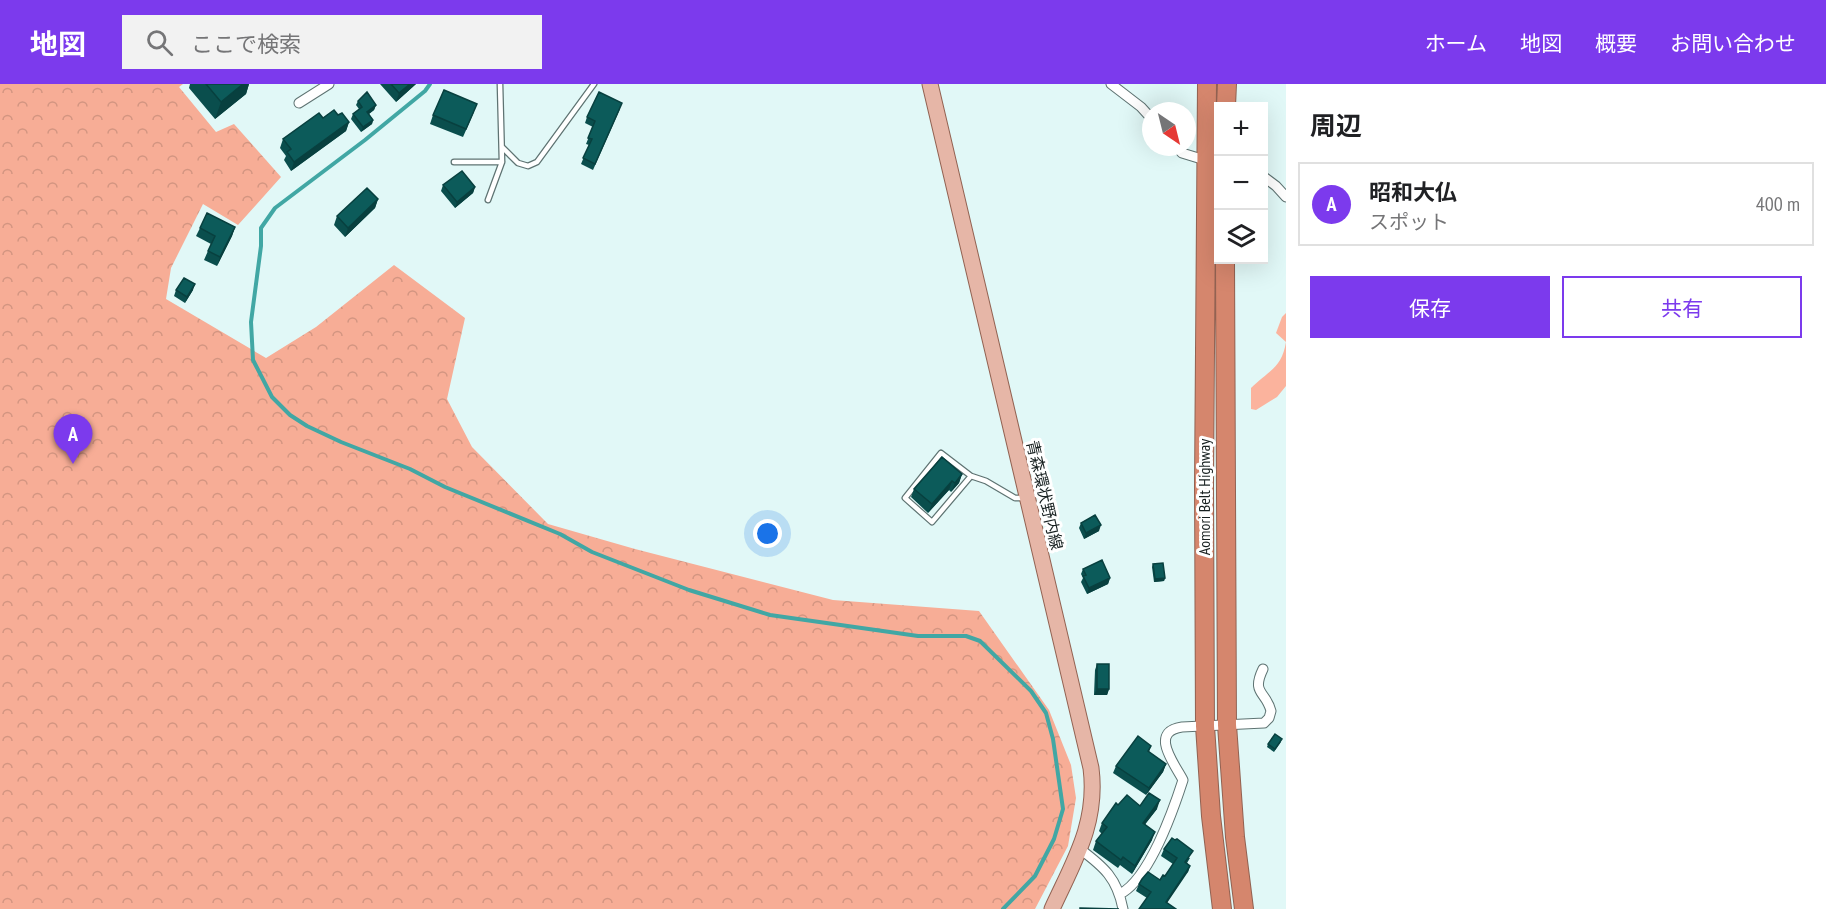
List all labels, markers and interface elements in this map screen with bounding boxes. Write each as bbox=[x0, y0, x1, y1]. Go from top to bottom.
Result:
search box bbox=[122, 15, 542, 69]
text: 地図 bbox=[30, 25, 86, 62]
icon: search bbox=[143, 26, 176, 59]
text: ここで検索 bbox=[191, 30, 301, 58]
text: ホーム bbox=[1425, 30, 1487, 57]
text: 地図 bbox=[1520, 30, 1562, 57]
text: 概要 bbox=[1595, 30, 1637, 57]
text: お問い合わせ bbox=[1670, 30, 1796, 57]
north arrow bbox=[1142, 102, 1196, 156]
map controls bbox=[1214, 102, 1268, 264]
button: + bbox=[1214, 102, 1268, 156]
text: 周辺 bbox=[1310, 109, 1362, 142]
button: − bbox=[1214, 156, 1268, 210]
text: 昭和大仏 bbox=[1369, 178, 1457, 206]
text: A bbox=[1326, 191, 1337, 217]
text: 400 m bbox=[1756, 191, 1800, 217]
text: スポット bbox=[1369, 209, 1449, 235]
button: layers bbox=[1214, 210, 1268, 264]
button: 保存 bbox=[1310, 276, 1550, 338]
button: 共有 bbox=[1562, 276, 1802, 338]
pin: A bbox=[54, 414, 92, 464]
street label: 青森環状野内線 bbox=[1023, 438, 1067, 552]
street label: Aomori Belt Highway bbox=[1194, 439, 1214, 555]
your location bbox=[753, 519, 782, 548]

